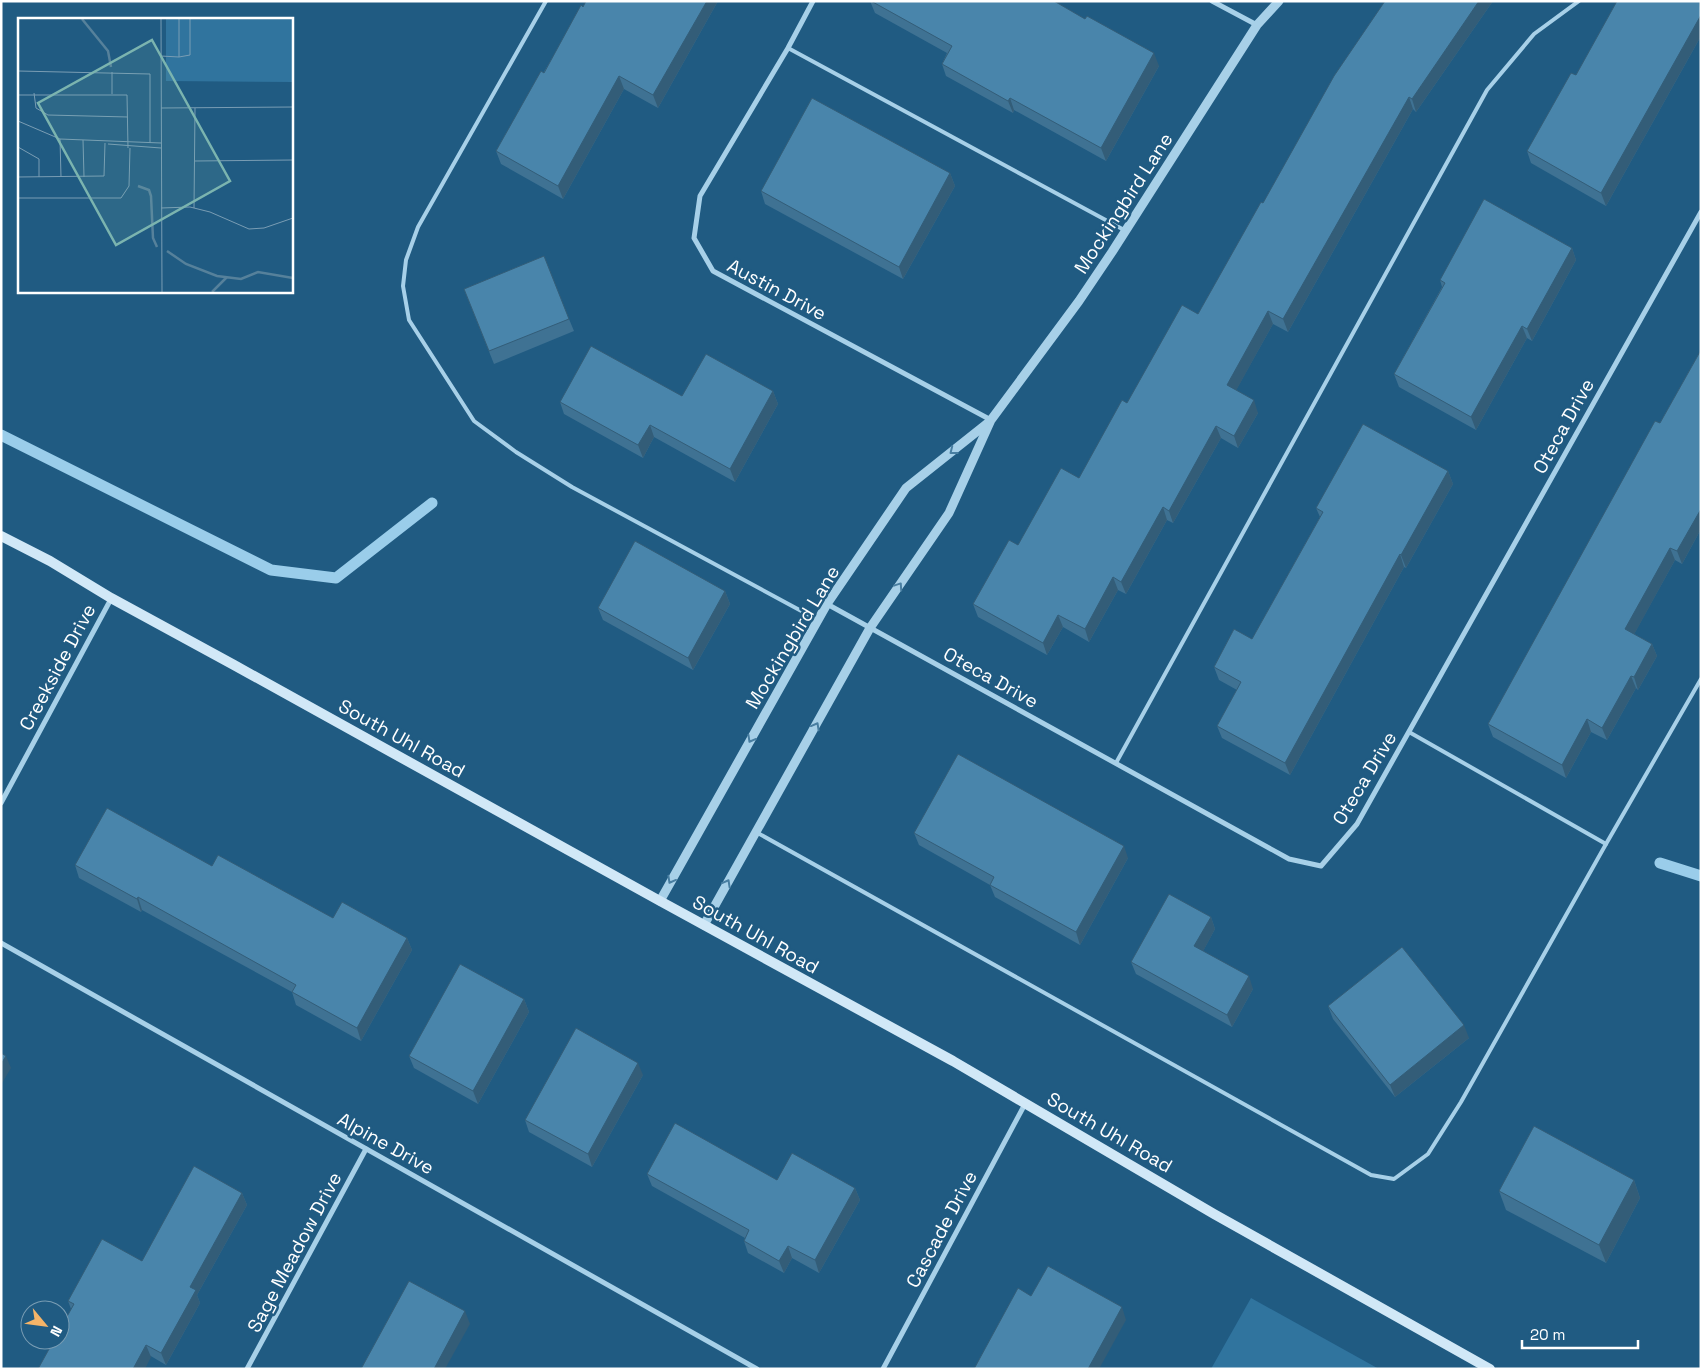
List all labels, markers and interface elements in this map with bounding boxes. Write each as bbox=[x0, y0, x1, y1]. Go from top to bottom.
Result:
inset map bbox=[18, 18, 292, 292]
street label: Mockingbird Lane bbox=[1068, 128, 1178, 279]
street label: Austin Drive bbox=[723, 253, 831, 326]
street label: Oteca Drive bbox=[1527, 374, 1600, 478]
one-way arrow bbox=[950, 445, 959, 453]
street label: Mockingbird Lane bbox=[740, 561, 845, 714]
one-way arrow bbox=[893, 583, 902, 592]
street label: Creekside Drive bbox=[14, 600, 101, 735]
street label: Oteca Drive bbox=[939, 641, 1043, 714]
street label: South Uhl Road bbox=[334, 693, 469, 783]
one-way arrow bbox=[809, 722, 819, 731]
street label: Oteca Drive bbox=[1327, 727, 1402, 830]
one-way arrow bbox=[747, 733, 757, 742]
one-way arrow bbox=[668, 875, 678, 884]
one-way arrow bbox=[721, 879, 731, 888]
street label: South Uhl Road bbox=[688, 889, 823, 979]
street label: South Uhl Road bbox=[1043, 1086, 1177, 1178]
street label: Alpine Drive bbox=[333, 1107, 439, 1180]
street label: Cascade Drive bbox=[900, 1166, 983, 1292]
street label: Sage Meadow Drive bbox=[242, 1168, 347, 1337]
north arrow bbox=[20, 1300, 70, 1350]
scale bar bbox=[1522, 1318, 1638, 1350]
text: N bbox=[46, 1323, 67, 1340]
text: 20 m bbox=[1530, 1325, 1565, 1344]

